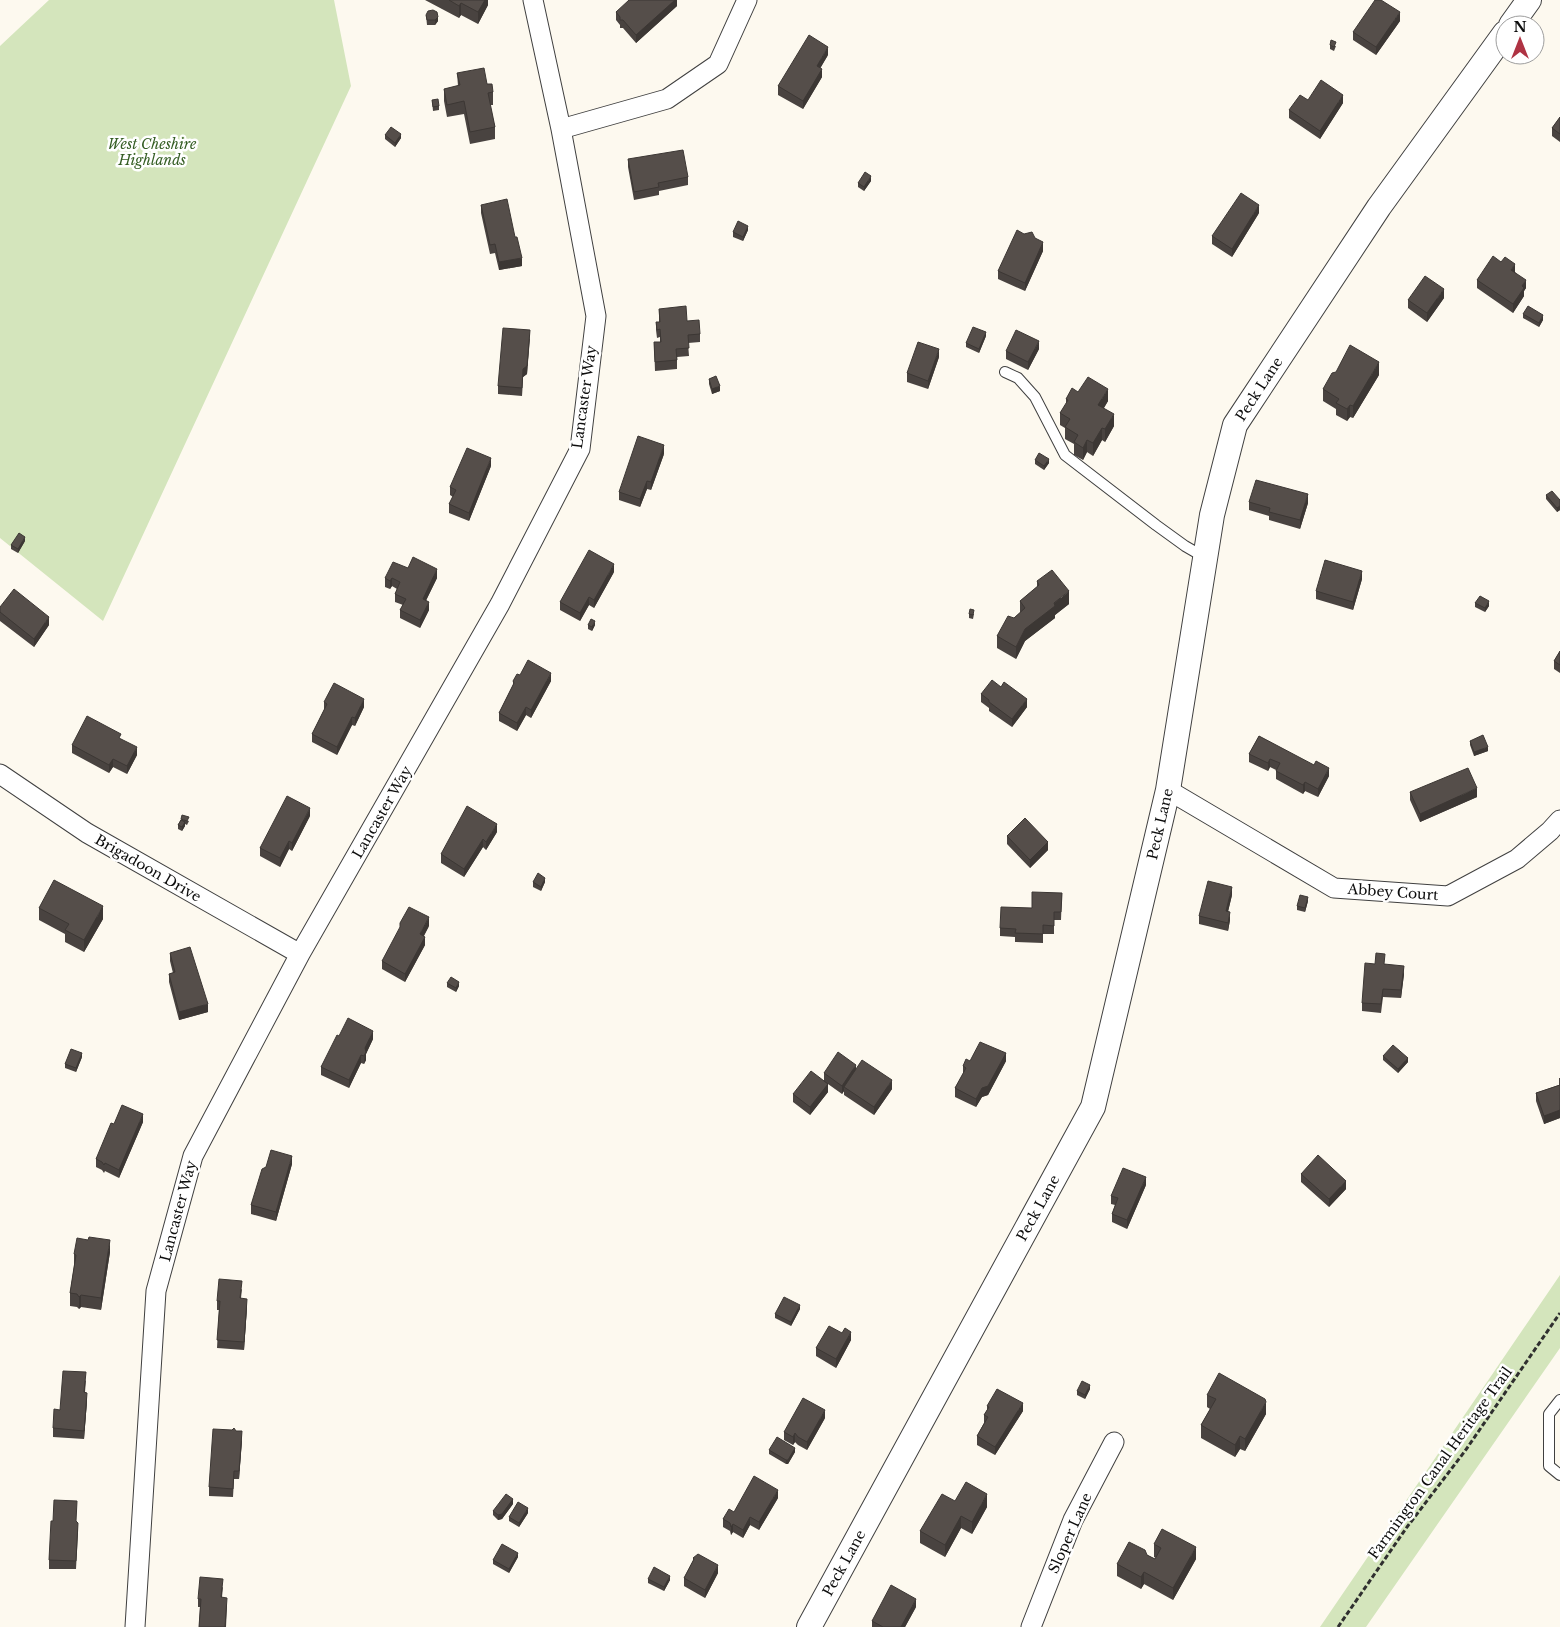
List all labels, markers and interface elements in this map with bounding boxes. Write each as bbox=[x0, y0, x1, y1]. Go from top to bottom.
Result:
north arrow bbox=[1495, 15, 1545, 65]
text: N bbox=[1513, 18, 1527, 36]
park label: West Cheshire Highlands bbox=[108, 135, 197, 169]
street label: Lancaster Way bbox=[568, 344, 600, 450]
street label: Peck Lane bbox=[1232, 354, 1286, 424]
street label: Lancaster Way bbox=[348, 762, 416, 861]
street label: Peck Lane bbox=[1143, 787, 1177, 861]
street label: Brigadoon Drive bbox=[92, 830, 204, 906]
street label: Abbey Court bbox=[1346, 880, 1440, 904]
street label: Lancaster Way bbox=[156, 1158, 200, 1264]
street label: Peck Lane bbox=[1012, 1172, 1064, 1244]
street label: Farmington Canal Heritage Trail bbox=[1364, 1363, 1516, 1563]
street label: Sloper Lane bbox=[1044, 1490, 1096, 1576]
street label: Peck Lane bbox=[818, 1527, 870, 1599]

